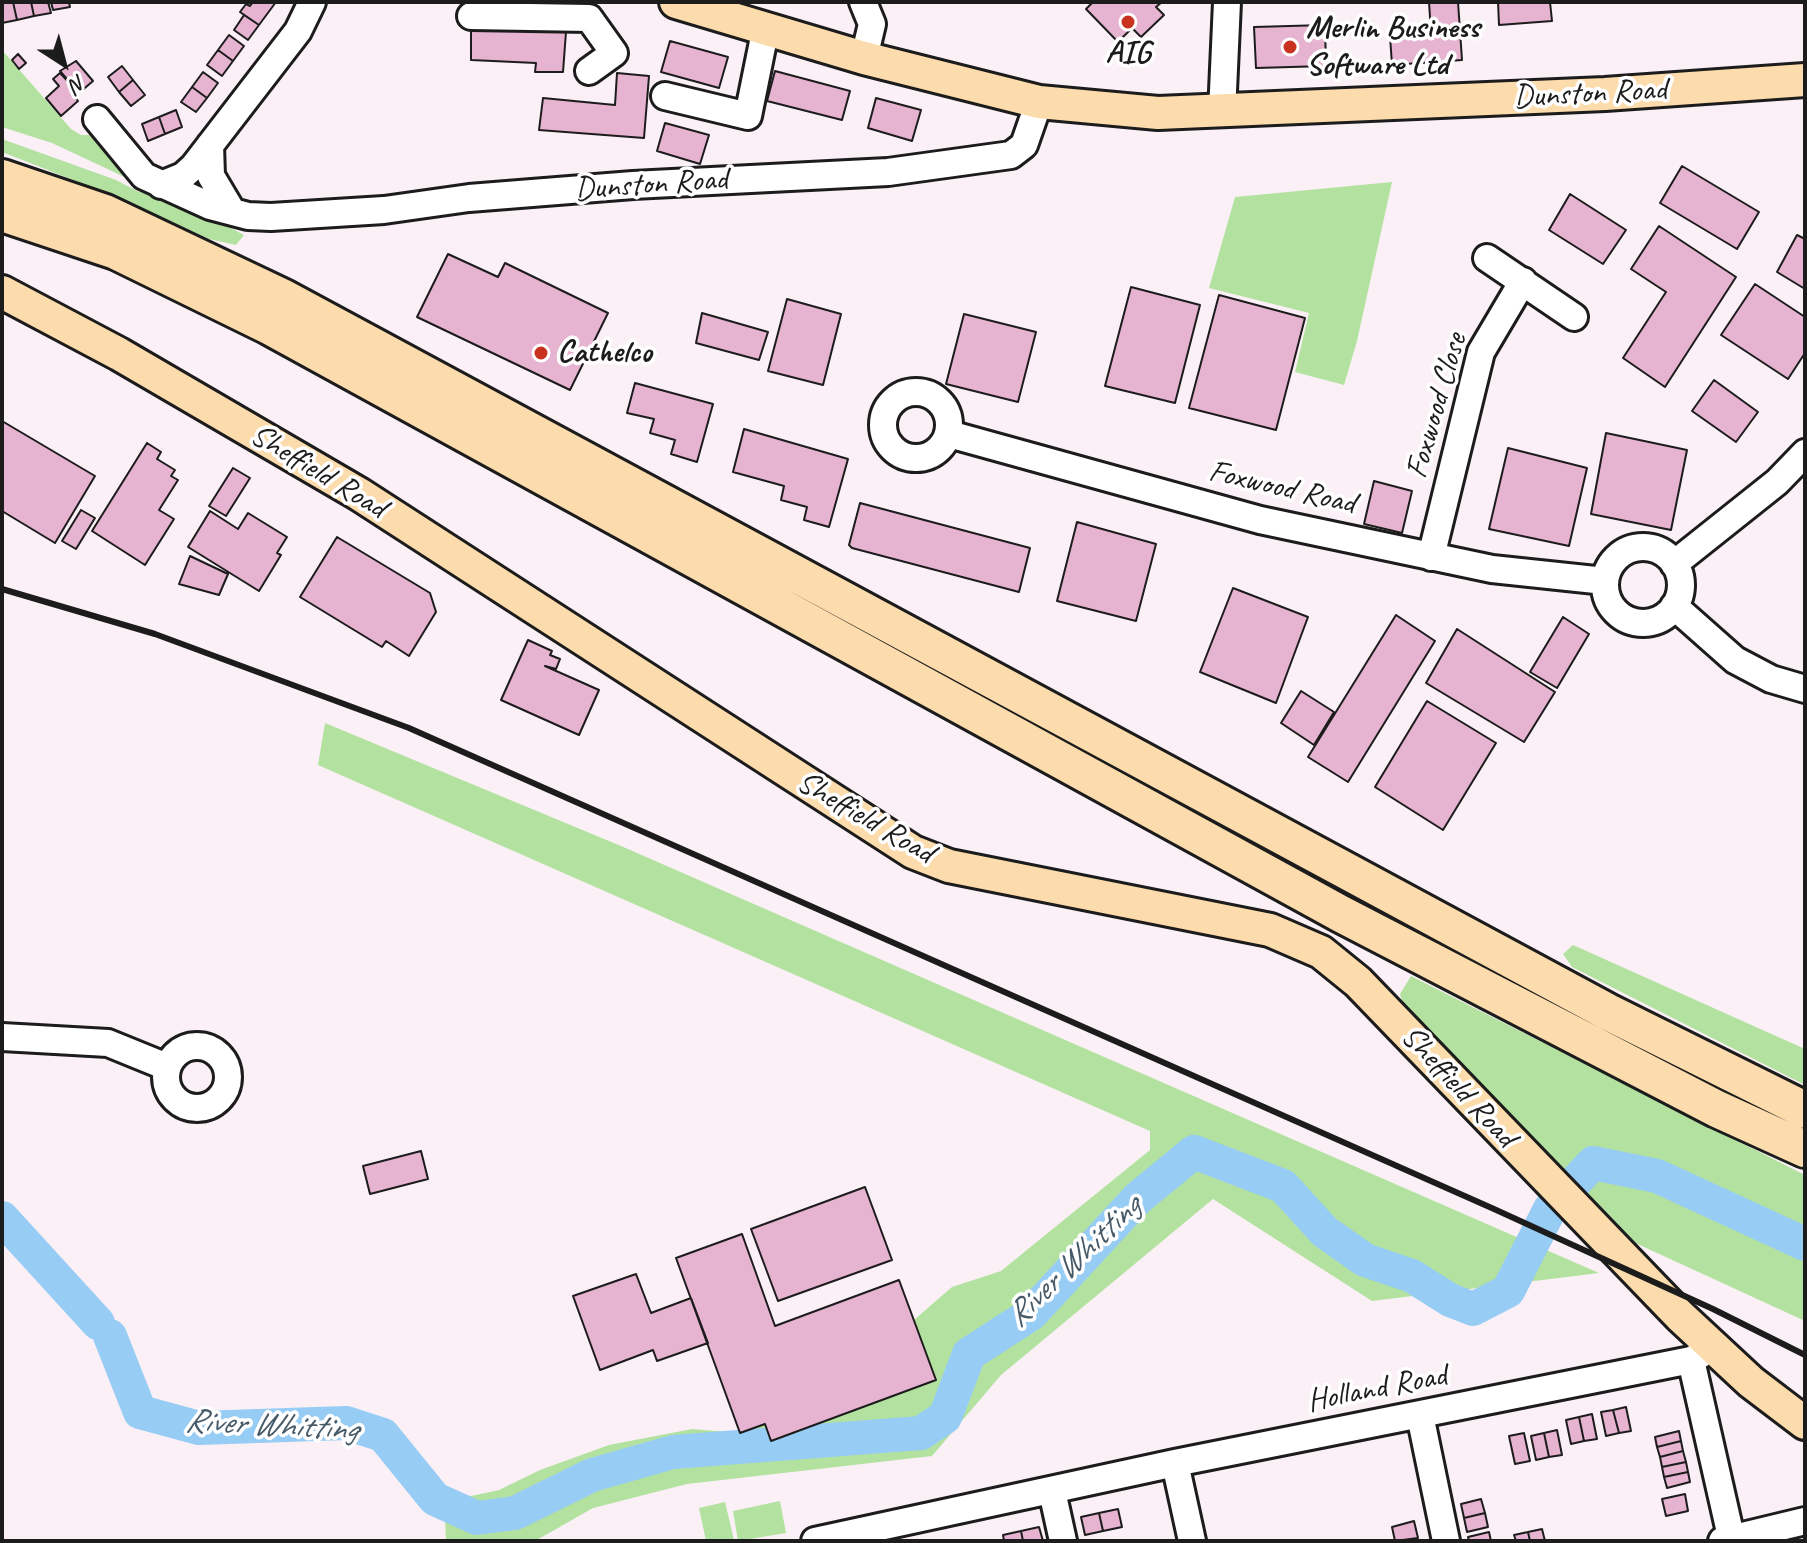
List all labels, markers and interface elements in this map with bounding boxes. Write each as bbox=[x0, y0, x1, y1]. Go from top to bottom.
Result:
place label: Merlin Business Software Ltd bbox=[1306, 10, 1480, 85]
marker: AIG bbox=[1119, 13, 1137, 31]
north arrow bbox=[24, 24, 104, 104]
place label: AIG bbox=[1105, 35, 1151, 73]
marker: Merlin Business Software Ltd bbox=[1281, 38, 1299, 56]
text: N bbox=[64, 68, 92, 99]
street label: Dunston Road bbox=[1512, 71, 1668, 117]
street label: Dunston Road bbox=[573, 161, 729, 209]
street label: Foxwood Close bbox=[1398, 329, 1476, 483]
place label: Cathelco bbox=[557, 334, 652, 372]
marker: Cathelco bbox=[532, 344, 550, 362]
street label: Sheffield Road bbox=[243, 416, 393, 528]
street label: Foxwood Road bbox=[1205, 453, 1359, 523]
street label: Sheffield Road bbox=[790, 763, 940, 873]
street label: Sheffield Road bbox=[1392, 1018, 1524, 1156]
water label: River Whitting bbox=[998, 1188, 1150, 1336]
street label: Holland Road bbox=[1304, 1357, 1450, 1421]
water label: River Whitting bbox=[184, 1401, 358, 1451]

